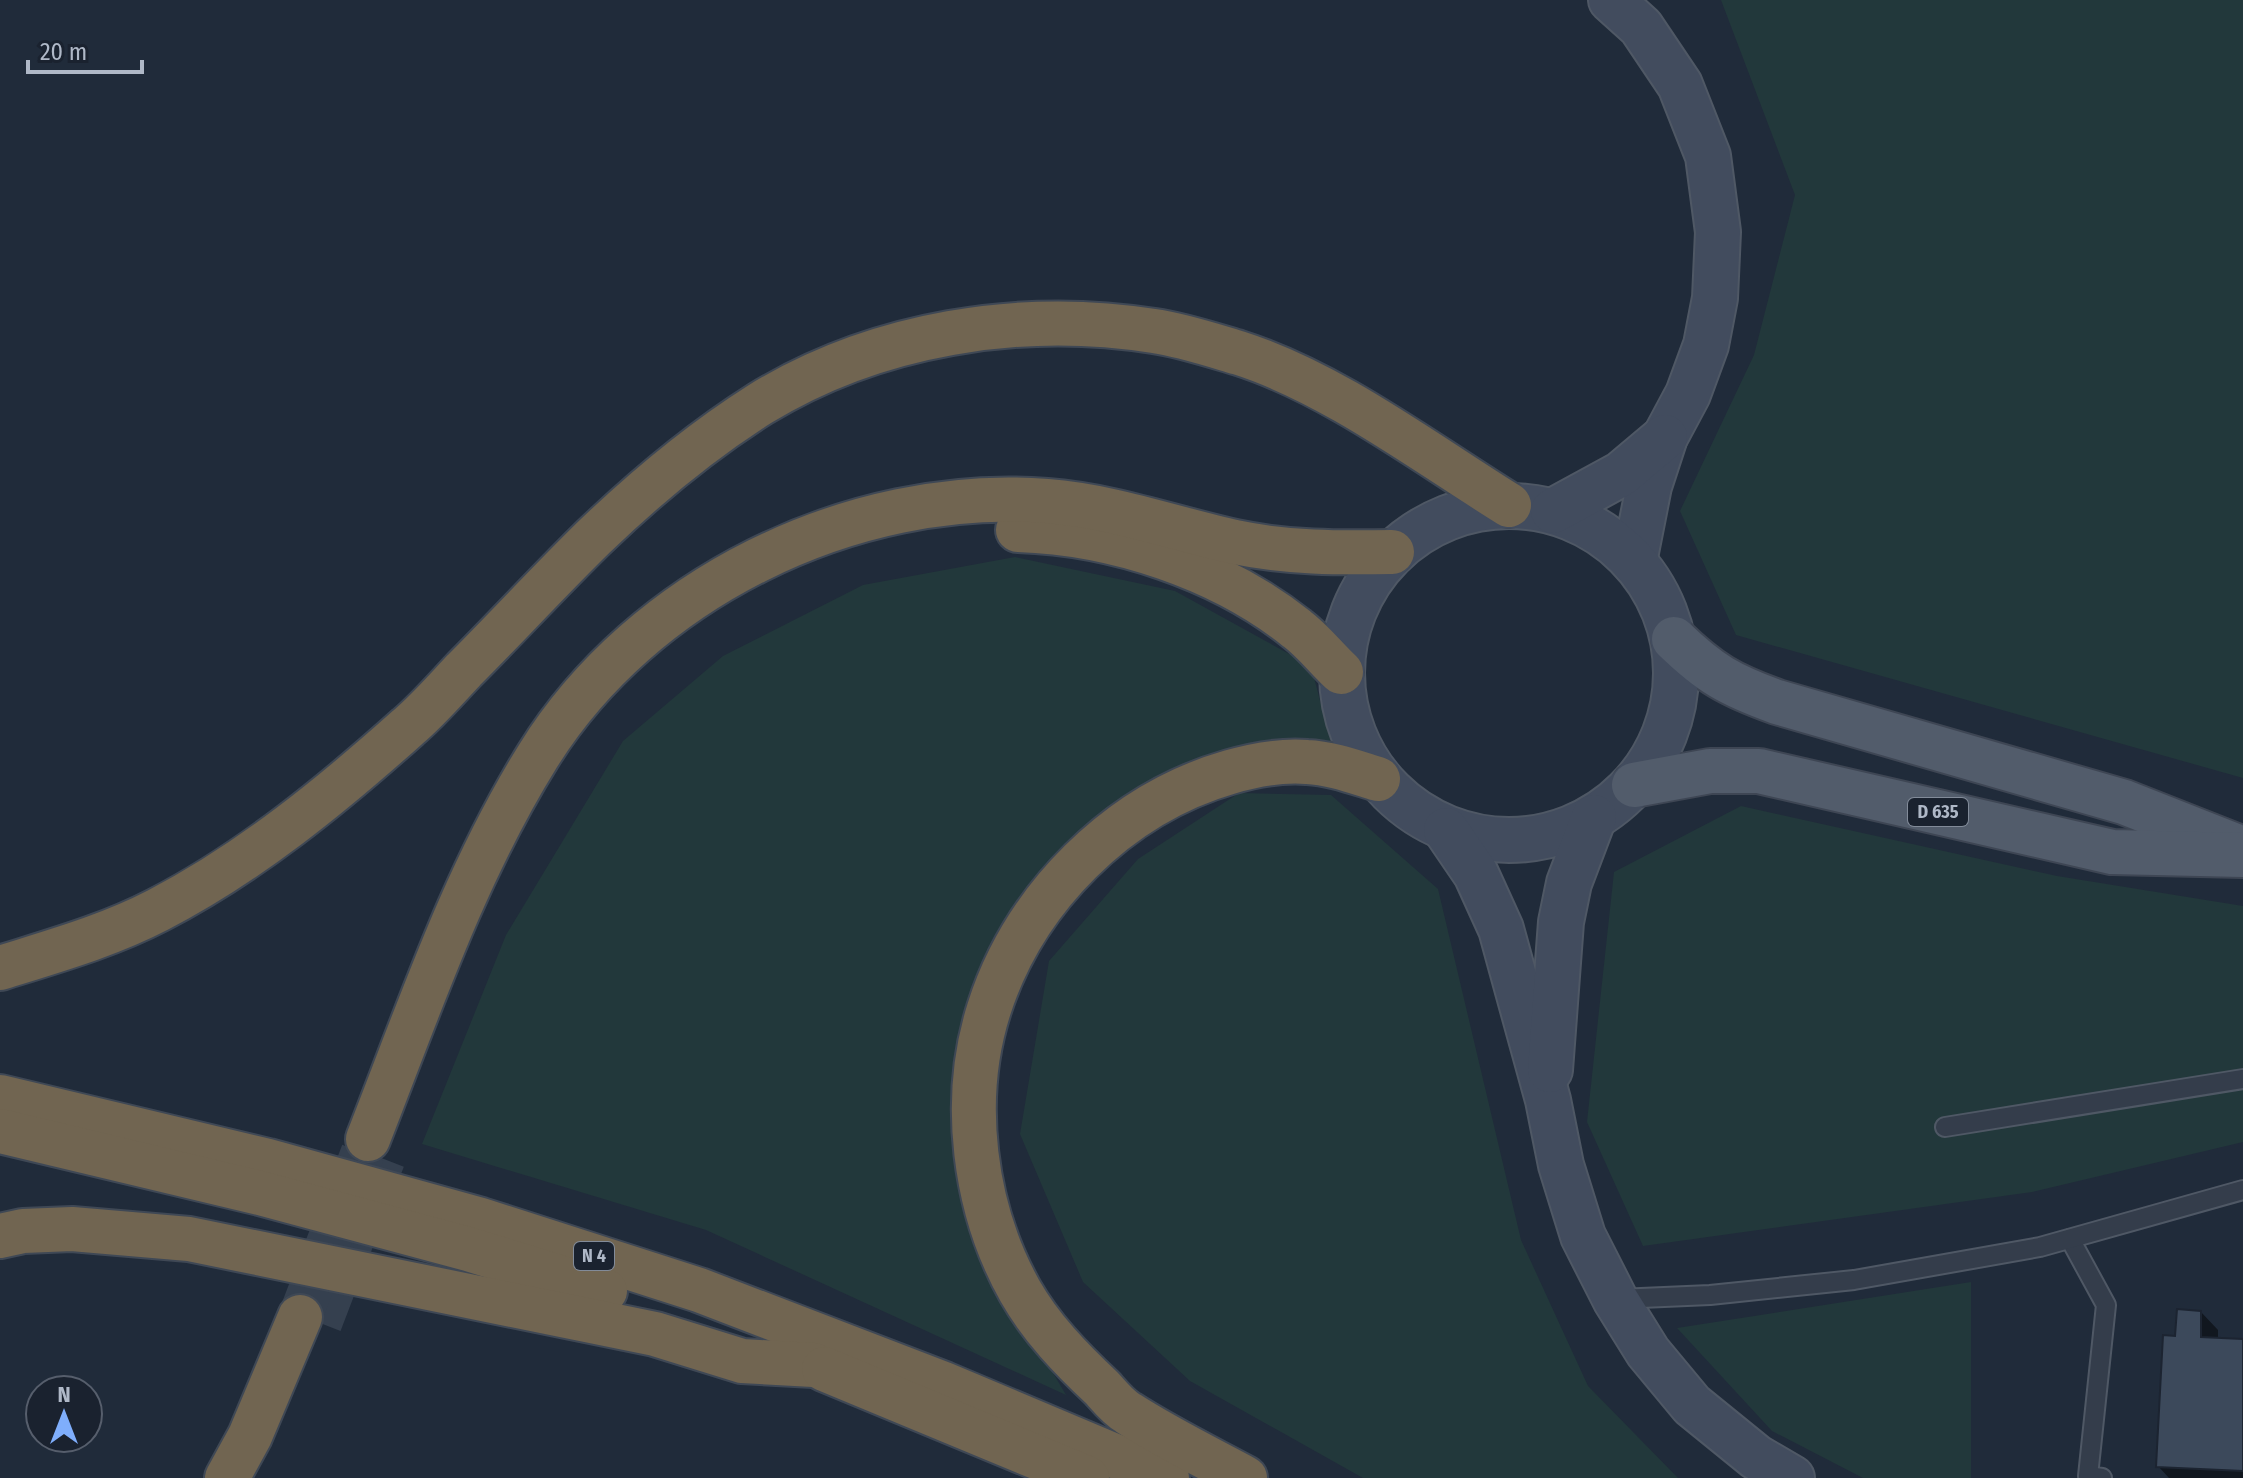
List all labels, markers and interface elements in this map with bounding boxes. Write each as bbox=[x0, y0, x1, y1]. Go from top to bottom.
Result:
scale bar bbox=[28, 24, 142, 74]
text: 20 m bbox=[40, 38, 87, 66]
road number: D 635 bbox=[1908, 798, 1968, 826]
road number: N 4 bbox=[574, 1242, 614, 1270]
north arrow bbox=[24, 1374, 104, 1454]
text: N bbox=[57, 1381, 71, 1408]

